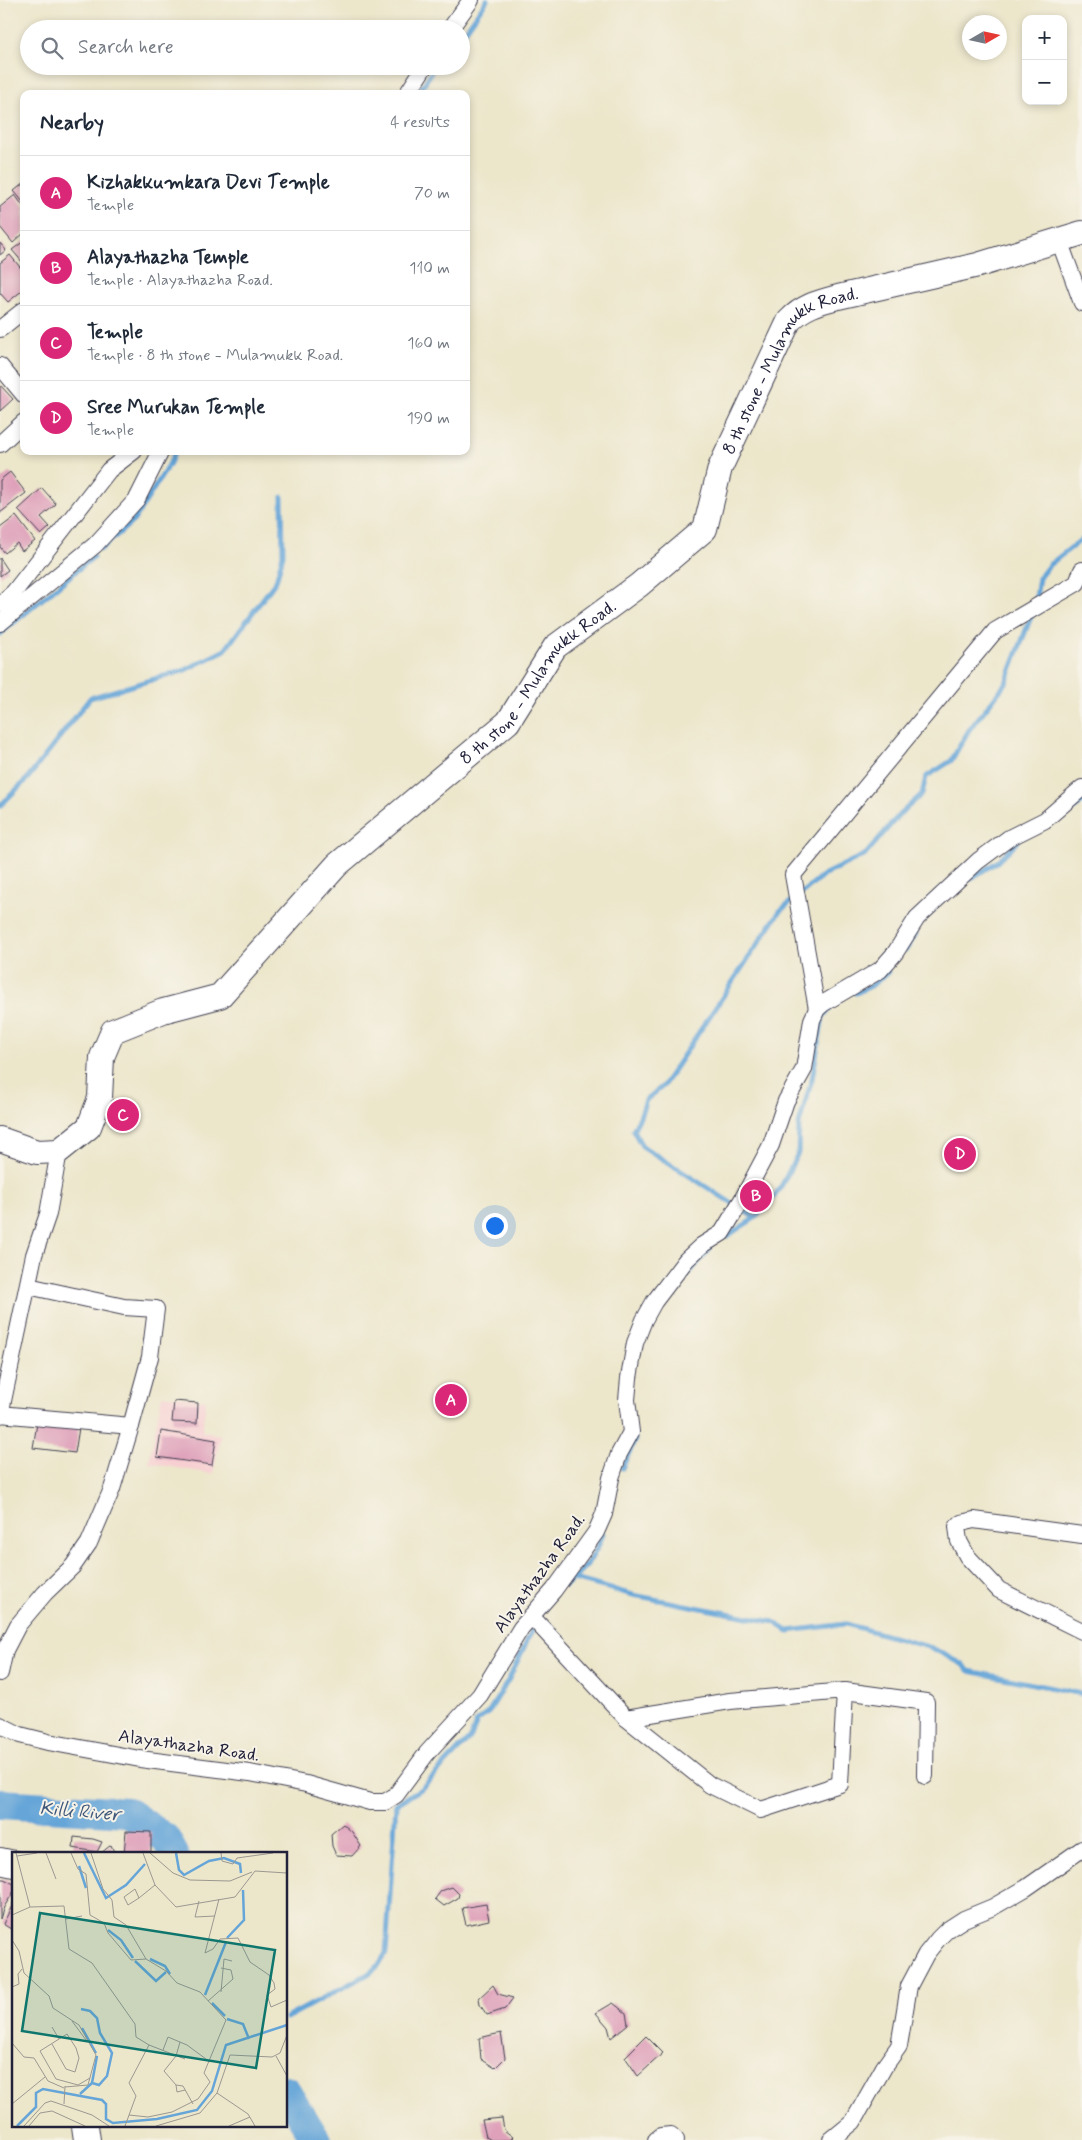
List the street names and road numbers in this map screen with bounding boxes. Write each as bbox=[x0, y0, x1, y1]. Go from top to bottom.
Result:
street label: 8 th stone - Mulamukk Road. bbox=[717, 282, 861, 458]
street label: 8 th stone - Mulamukk Road. bbox=[455, 595, 621, 770]
street label: Alayathazha Road. bbox=[488, 1509, 591, 1638]
street label: Alayathazha Road. bbox=[117, 1724, 261, 1768]

